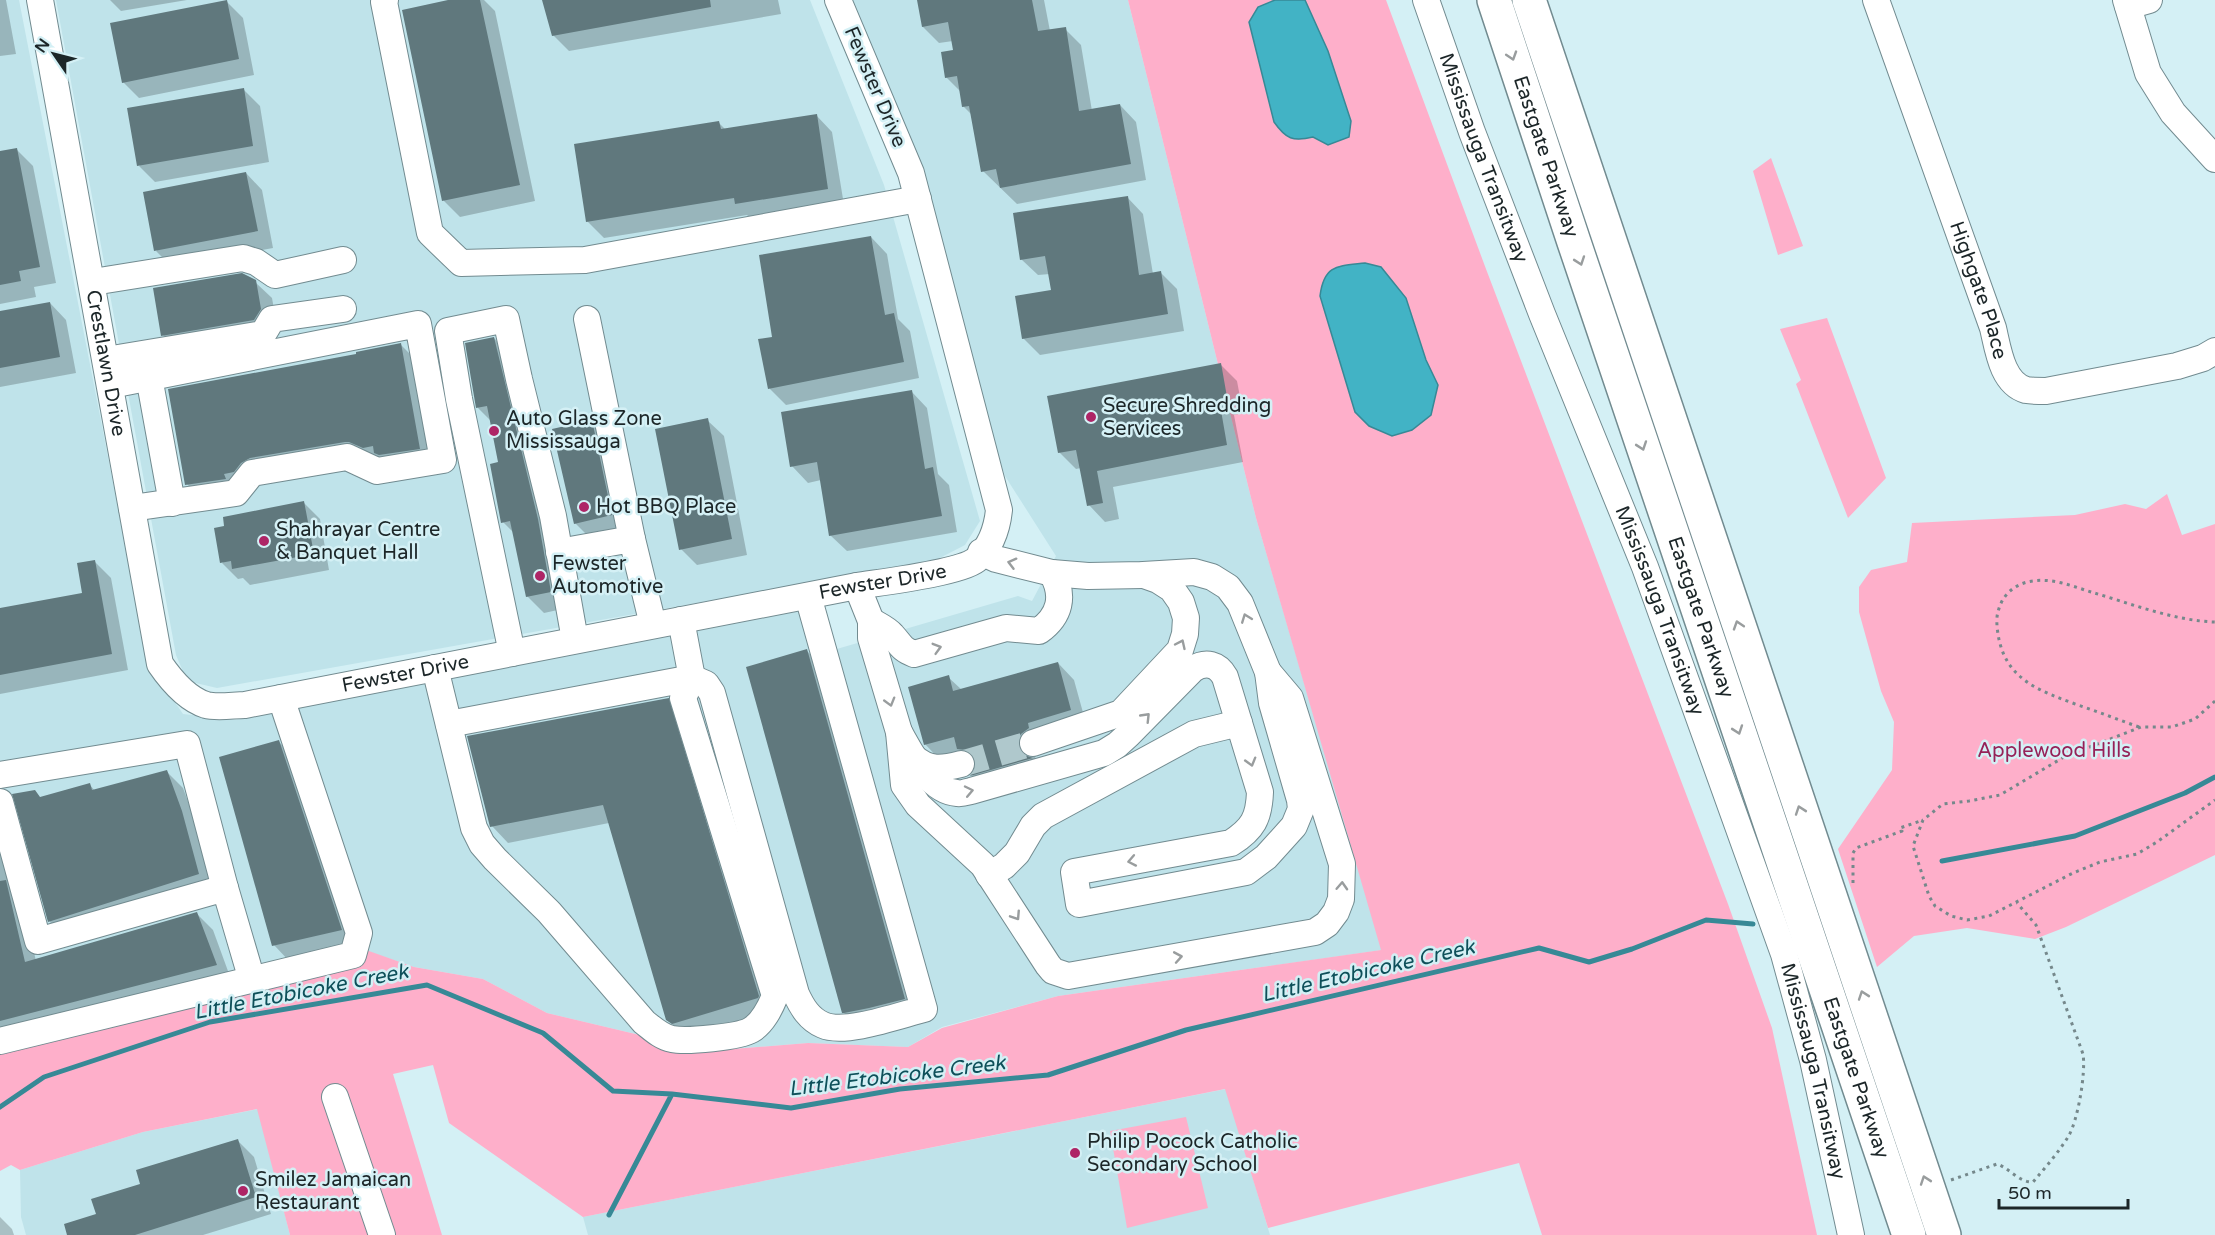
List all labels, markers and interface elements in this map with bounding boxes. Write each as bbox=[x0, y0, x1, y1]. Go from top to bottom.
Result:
street label: Fewster Drive bbox=[839, 23, 911, 151]
north arrow bbox=[24, 24, 84, 84]
text: N bbox=[31, 35, 54, 57]
street label: Mississauga Transitway bbox=[1433, 50, 1533, 266]
one-way arrow bbox=[1505, 50, 1518, 61]
street label: Eastgate Parkway bbox=[1508, 73, 1584, 241]
street label: Highgate Place bbox=[1944, 218, 2012, 362]
one-way arrow bbox=[1573, 255, 1585, 266]
street label: Crestlawn Drive bbox=[81, 288, 131, 438]
place label: Secure Shredding Services bbox=[1103, 394, 1271, 441]
place label: Auto Glass Zone Mississauga bbox=[506, 407, 662, 454]
marker: Secure Shredding Services bbox=[1084, 410, 1098, 424]
marker: Auto Glass Zone Mississauga bbox=[487, 424, 501, 438]
one-way arrow bbox=[1635, 440, 1648, 450]
place label: Hot BBQ Place bbox=[596, 495, 736, 519]
marker: Hot BBQ Place bbox=[577, 500, 591, 514]
street label: Mississauga Transitway bbox=[1609, 502, 1709, 719]
place label: Shahrayar Centre & Banquet Hall bbox=[276, 518, 440, 565]
marker: Shahrayar Centre & Banquet Hall bbox=[257, 534, 271, 548]
street label: Eastgate Parkway bbox=[1662, 534, 1739, 701]
place label: Fewster Automotive bbox=[552, 552, 663, 599]
one-way arrow bbox=[1007, 558, 1017, 570]
street label: Fewster Drive bbox=[817, 559, 949, 605]
marker: Fewster Automotive bbox=[533, 569, 547, 583]
one-way arrow bbox=[1241, 613, 1254, 624]
one-way arrow bbox=[1733, 620, 1745, 631]
one-way arrow bbox=[1173, 640, 1185, 651]
one-way arrow bbox=[931, 643, 942, 655]
street label: Fewster Drive bbox=[340, 650, 471, 698]
one-way arrow bbox=[883, 696, 895, 707]
one-way arrow bbox=[1138, 714, 1149, 725]
one-way arrow bbox=[1731, 724, 1743, 735]
park label: Applewood Hills bbox=[1977, 739, 2131, 763]
one-way arrow bbox=[1244, 756, 1256, 767]
one-way arrow bbox=[964, 785, 974, 798]
one-way arrow bbox=[1795, 805, 1808, 816]
one-way arrow bbox=[1127, 854, 1137, 867]
one-way arrow bbox=[1335, 882, 1348, 891]
one-way arrow bbox=[1008, 910, 1020, 920]
water label: Little Etobicoke Creek bbox=[1259, 934, 1479, 1008]
one-way arrow bbox=[1174, 951, 1183, 963]
water label: Little Etobicoke Creek bbox=[192, 959, 412, 1025]
street label: Mississauga Transitway bbox=[1775, 960, 1851, 1182]
one-way arrow bbox=[1858, 990, 1870, 1001]
street label: Eastgate Parkway bbox=[1818, 994, 1894, 1162]
water label: Little Etobicoke Creek bbox=[787, 1050, 1008, 1102]
place label: Philip Pocock Catholic Secondary School bbox=[1087, 1130, 1298, 1177]
marker: Philip Pocock Catholic Secondary School bbox=[1068, 1146, 1082, 1160]
place label: Smilez Jamaican Restaurant bbox=[255, 1168, 411, 1215]
scale bar bbox=[1999, 1172, 2128, 1210]
one-way arrow bbox=[1920, 1175, 1932, 1185]
text: 50 m bbox=[2008, 1182, 2052, 1204]
marker: Smilez Jamaican Restaurant bbox=[236, 1184, 250, 1198]

